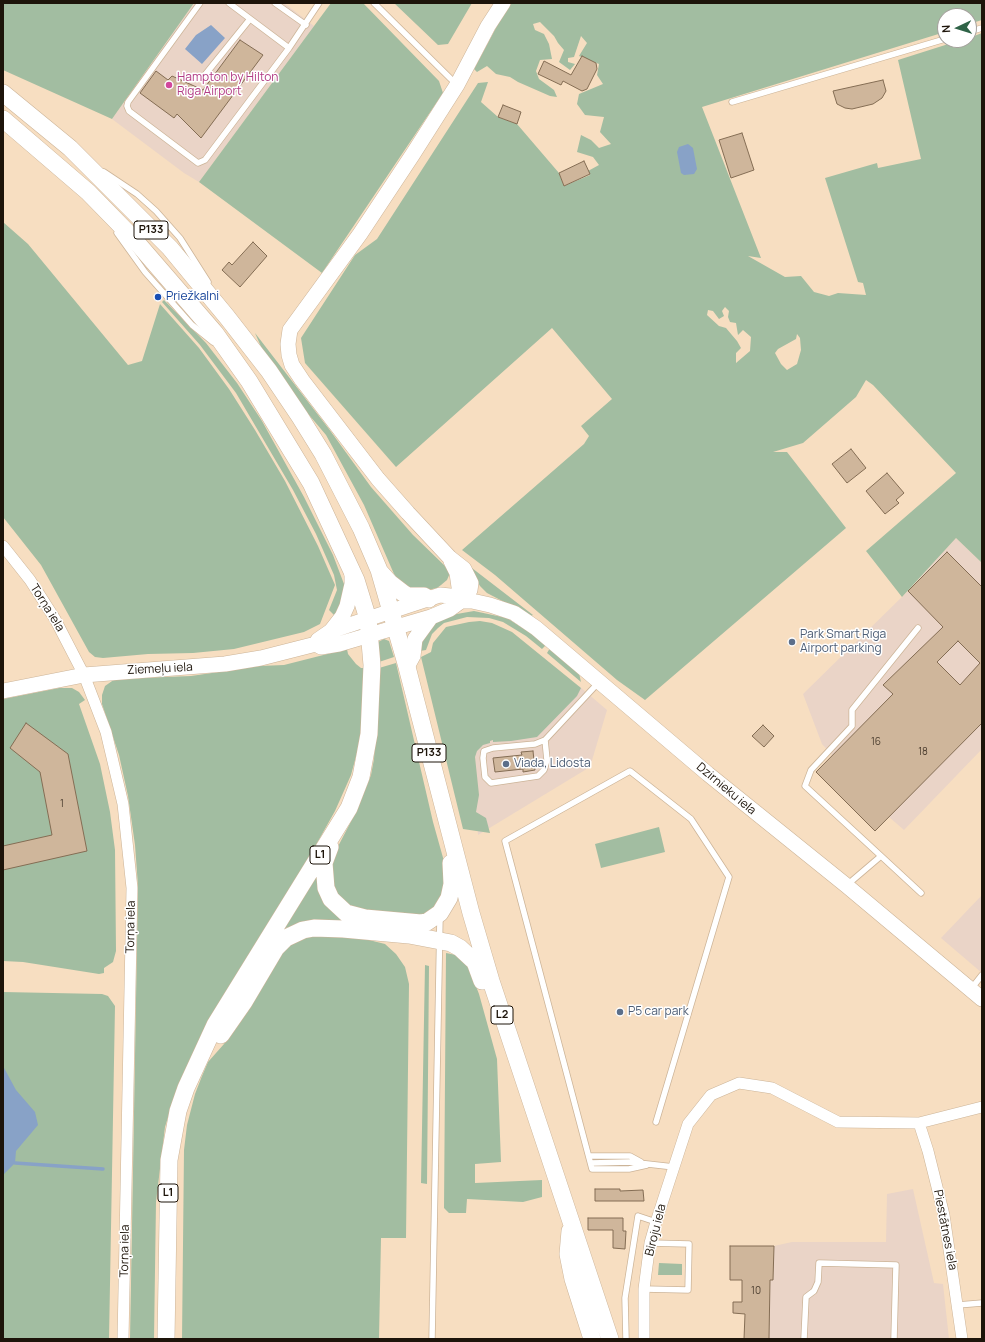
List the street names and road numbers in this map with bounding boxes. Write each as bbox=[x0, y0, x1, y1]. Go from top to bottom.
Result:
road number: P133 bbox=[134, 221, 168, 239]
street label: Torņa iela bbox=[27, 582, 67, 634]
street label: Ziemeļu iela bbox=[127, 660, 193, 678]
road number: P133 bbox=[412, 744, 446, 762]
street label: Dzirnieku iela bbox=[693, 760, 759, 818]
road number: L1 bbox=[310, 846, 330, 864]
street label: Torņa iela bbox=[123, 900, 139, 954]
road number: L2 bbox=[491, 1006, 513, 1024]
road number: L1 bbox=[158, 1184, 178, 1202]
street label: Piestātnes iela bbox=[930, 1189, 960, 1271]
street label: Biroju iela bbox=[643, 1202, 669, 1258]
street label: Torņa iela bbox=[117, 1224, 133, 1278]

